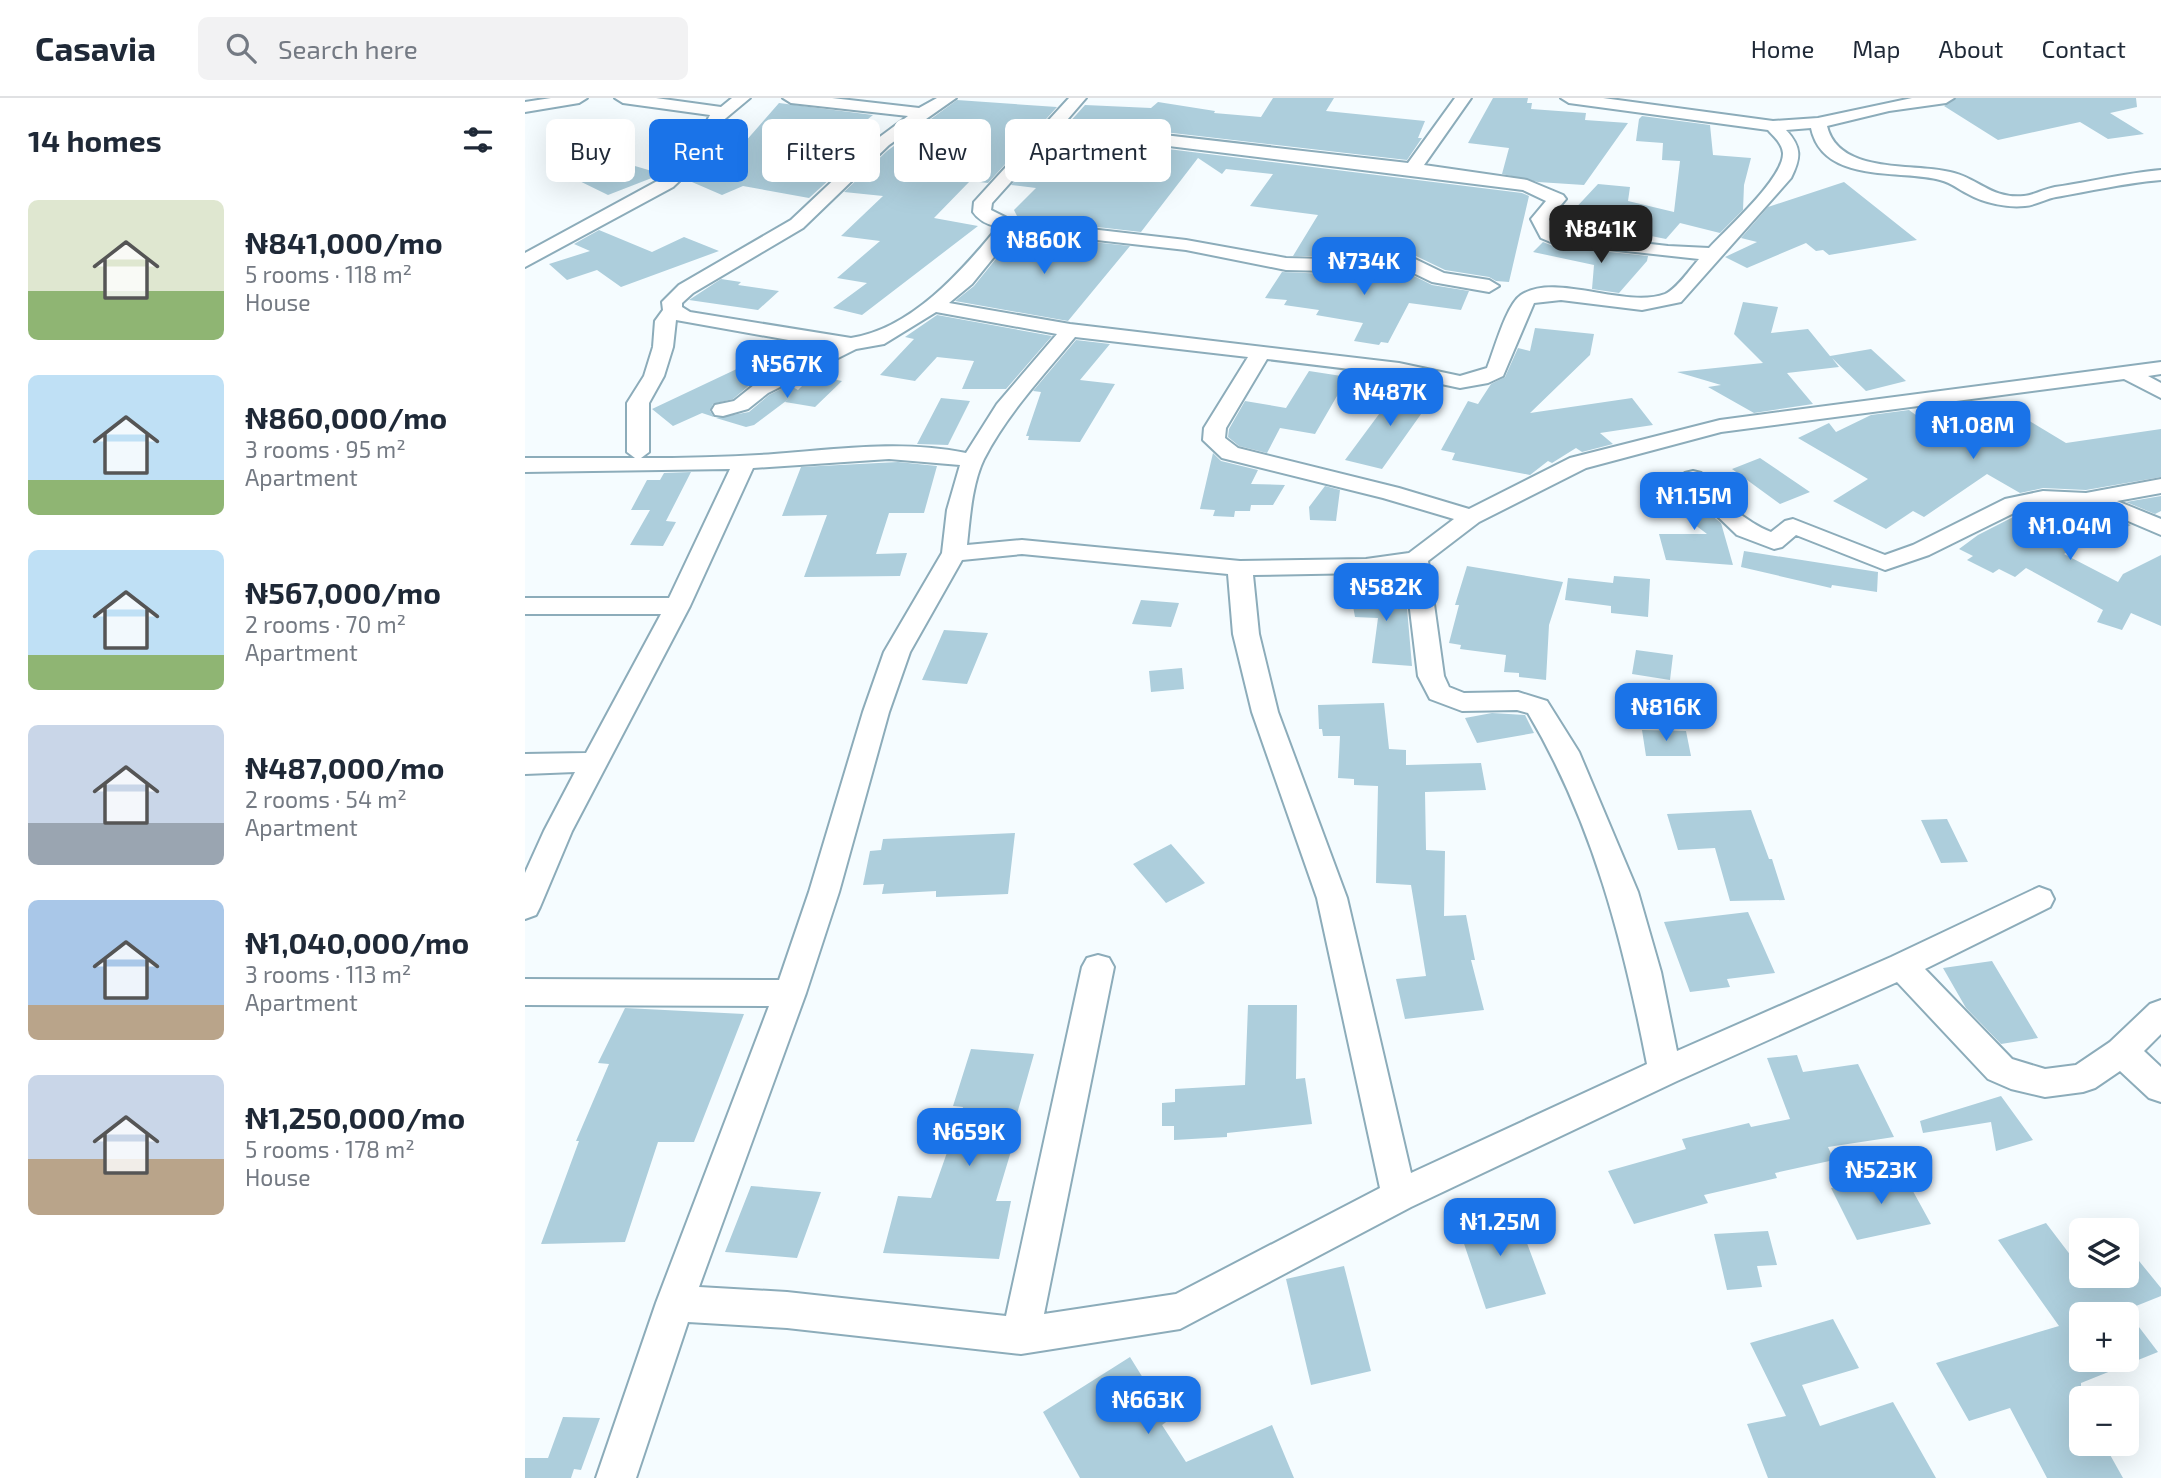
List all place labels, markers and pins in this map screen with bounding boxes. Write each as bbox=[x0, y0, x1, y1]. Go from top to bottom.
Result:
pin: ₦841K bbox=[1552, 206, 1650, 265]
pin: ₦860K bbox=[995, 216, 1093, 276]
pin: ₦734K bbox=[1315, 238, 1413, 297]
pin: ₦567K bbox=[738, 341, 836, 400]
pin: ₦487K bbox=[1341, 368, 1439, 428]
pin: ₦1.08M bbox=[1916, 402, 2030, 461]
pin: ₦1.15M bbox=[1637, 472, 1751, 532]
pin: ₦1.04M bbox=[2013, 503, 2127, 562]
pin: ₦582K bbox=[1337, 564, 1435, 623]
pin: ₦816K bbox=[1617, 684, 1715, 743]
pin: ₦659K bbox=[920, 1108, 1018, 1168]
pin: ₦523K bbox=[1832, 1146, 1930, 1206]
pin: ₦1.25M bbox=[1443, 1198, 1557, 1258]
pin: ₦663K bbox=[1099, 1376, 1197, 1436]

